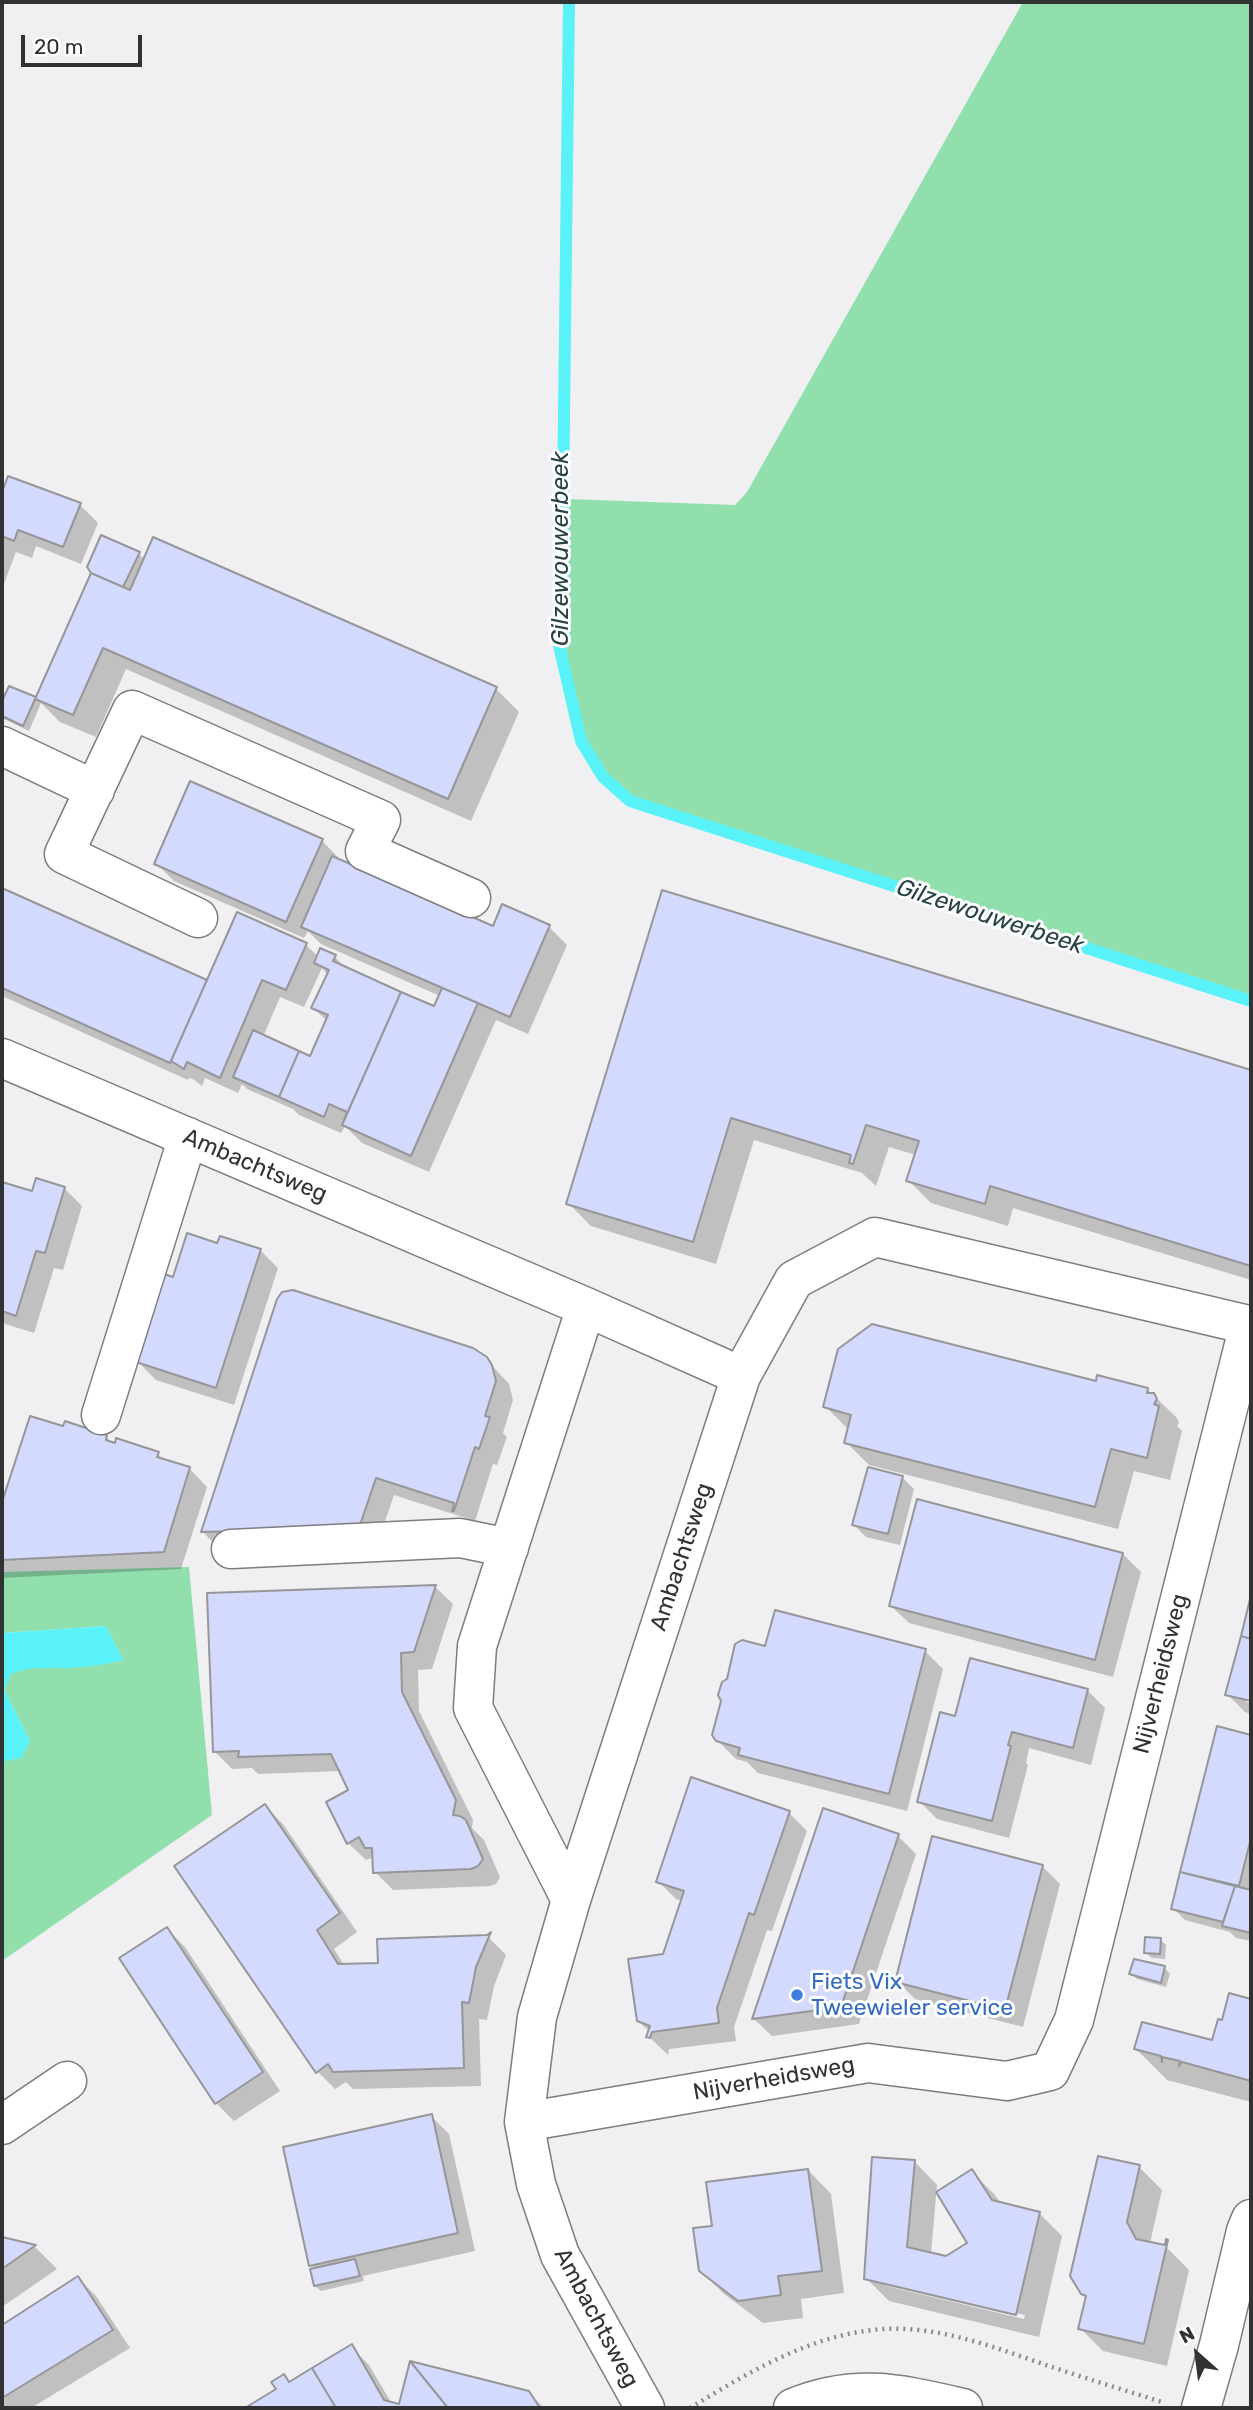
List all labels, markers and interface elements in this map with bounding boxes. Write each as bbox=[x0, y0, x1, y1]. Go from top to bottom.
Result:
scale bar bbox=[24, 21, 145, 65]
text: 20 m bbox=[34, 34, 83, 59]
water label: Gilzewouwerbeek bbox=[547, 451, 575, 647]
water label: Gilzewouwerbeek bbox=[893, 873, 1087, 961]
street label: Ambachtsweg bbox=[179, 1123, 331, 1209]
street label: Ambachtsweg bbox=[645, 1480, 719, 1634]
street label: Nijverheidsweg bbox=[1128, 1591, 1194, 1757]
place label: Fiets Vix Tweewieler service bbox=[811, 1968, 1013, 2022]
marker: Fiets Vix Tweewieler service bbox=[789, 1987, 805, 2003]
street label: Nijverheidsweg bbox=[691, 2051, 857, 2107]
street label: Ambachtsweg bbox=[548, 2244, 644, 2392]
north arrow bbox=[1162, 2319, 1232, 2389]
text: N bbox=[1175, 2322, 1198, 2348]

